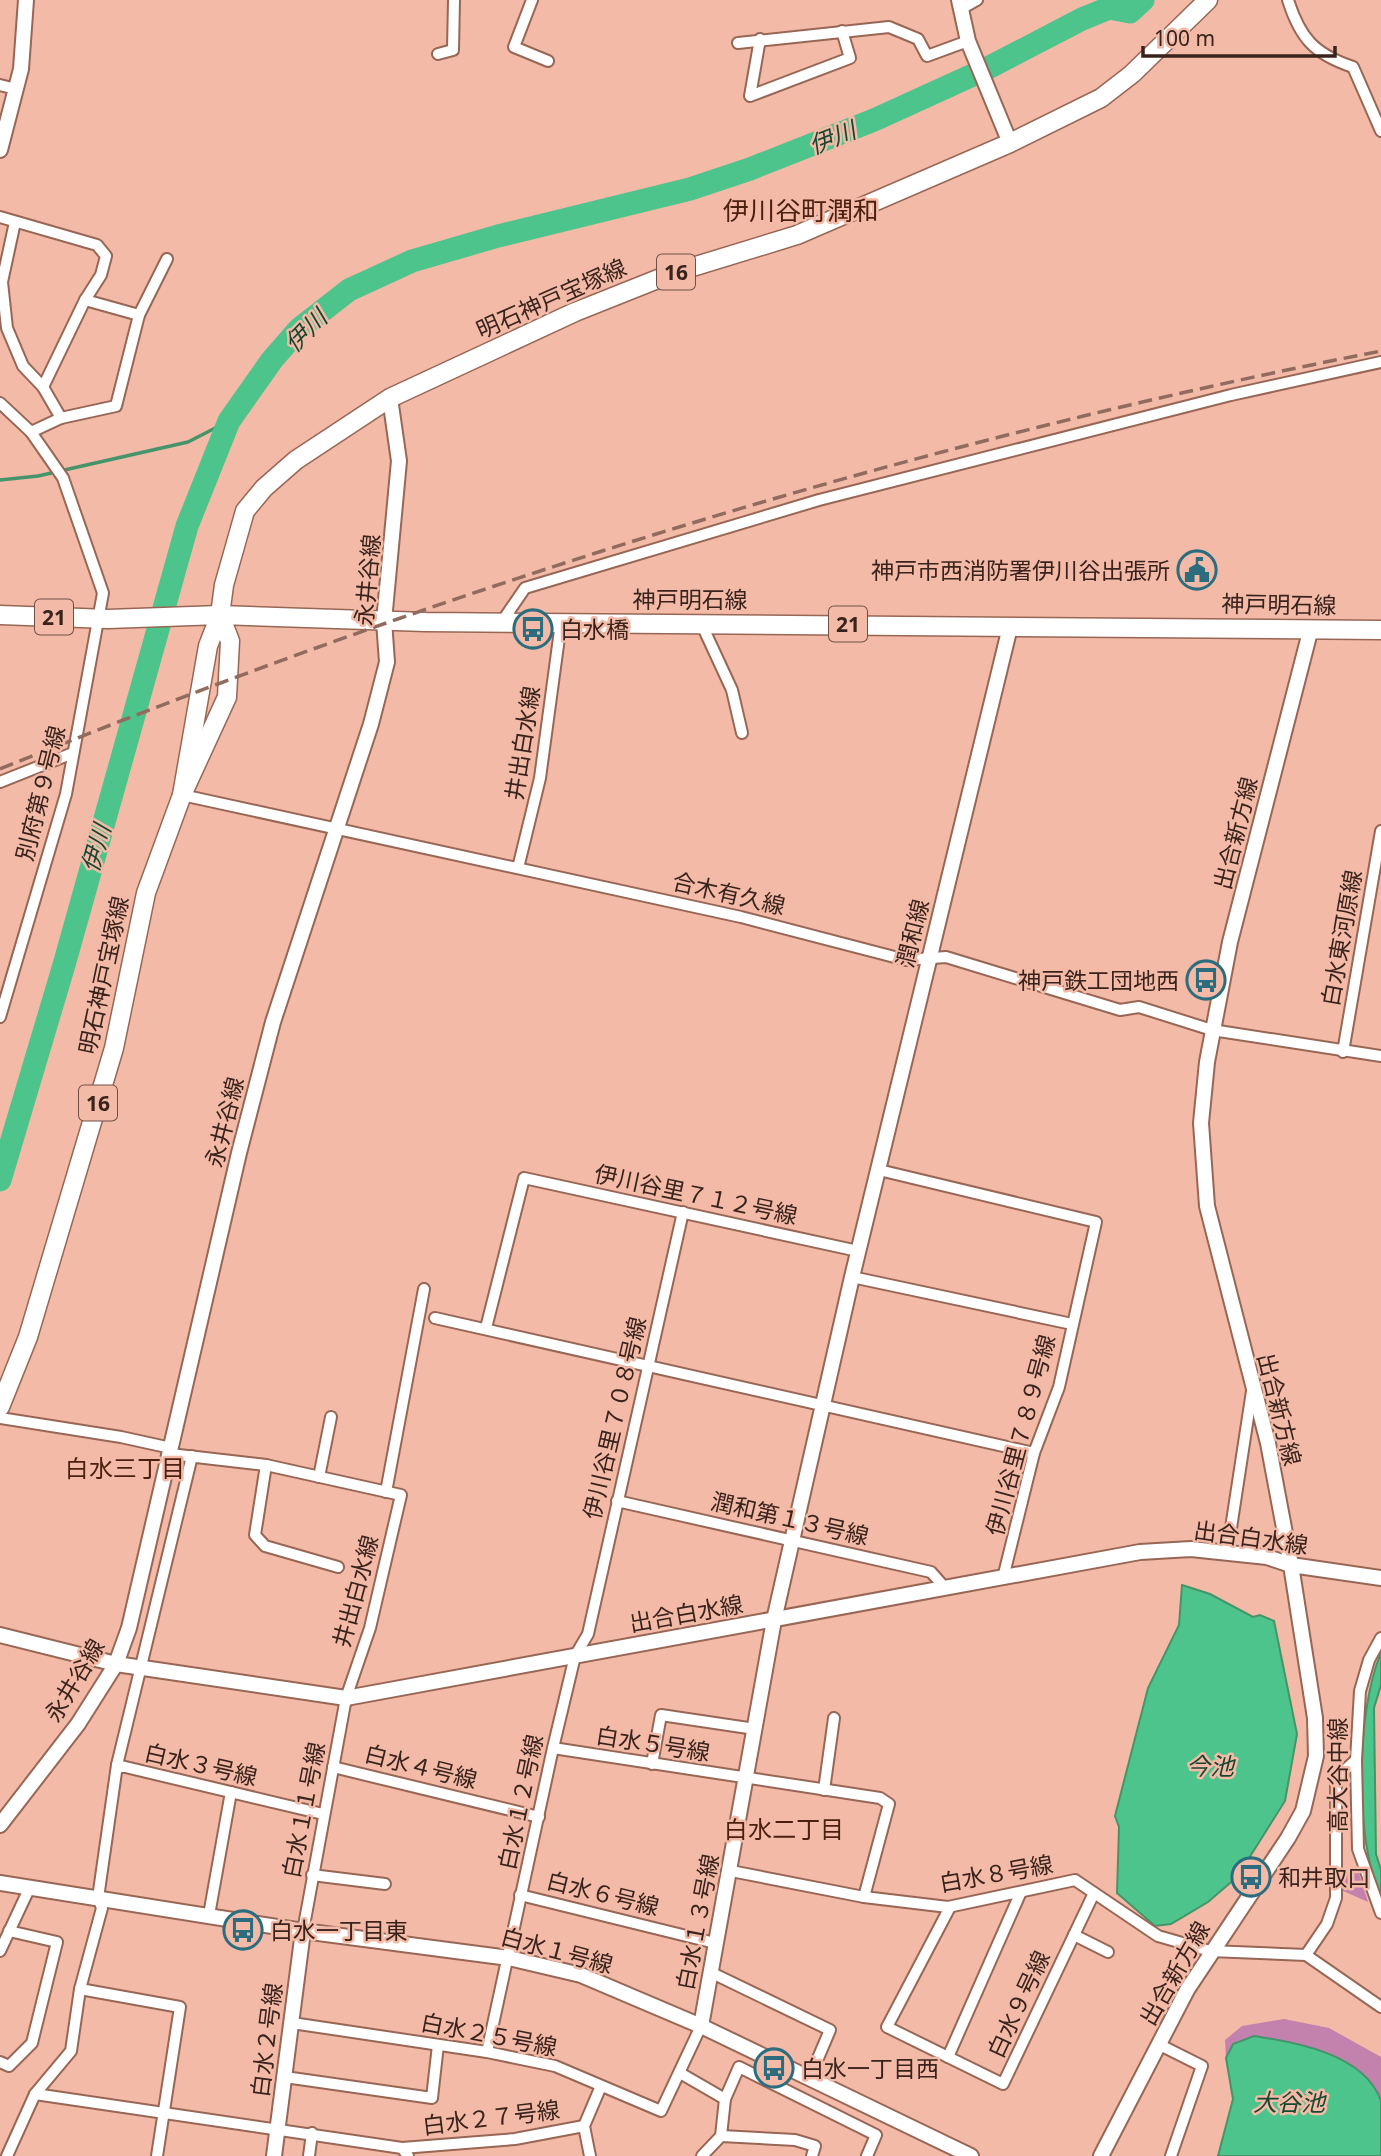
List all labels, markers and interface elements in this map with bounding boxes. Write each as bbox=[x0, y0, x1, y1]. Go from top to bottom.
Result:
scale bar bbox=[1143, 14, 1336, 58]
text: 100 m bbox=[1154, 24, 1215, 52]
water label: 伊川 bbox=[804, 112, 863, 161]
district label: 伊川谷町潤和 bbox=[723, 192, 879, 228]
street label: 明石神戸宝塚線 bbox=[471, 251, 631, 345]
road number: 16 bbox=[657, 254, 695, 290]
water label: 伊川 bbox=[276, 299, 336, 359]
street label: 永井谷線 bbox=[347, 533, 387, 627]
public building icon: 神戸市西消防署伊川谷出張所 bbox=[1176, 549, 1218, 591]
place label: 神戸市西消防署伊川谷出張所 bbox=[871, 554, 1170, 586]
street label: 神戸明石線 bbox=[633, 583, 748, 615]
street label: 神戸明石線 bbox=[1221, 587, 1337, 621]
road number: 21 bbox=[35, 600, 73, 634]
road number: 21 bbox=[829, 606, 867, 642]
bus stop icon: 白水橋 bbox=[512, 608, 554, 650]
place label: 白水橋 bbox=[560, 613, 629, 645]
street label: 井出白水線 bbox=[497, 684, 547, 802]
street label: 別府第９号線 bbox=[8, 722, 72, 864]
street label: 出合新方線 bbox=[1206, 773, 1264, 893]
water label: 伊川 bbox=[73, 817, 118, 876]
street label: 合木有久線 bbox=[669, 864, 789, 922]
street label: 白水東河原線 bbox=[1313, 867, 1369, 1009]
street label: 明石神戸宝塚線 bbox=[71, 893, 135, 1057]
street label: 潤和線 bbox=[888, 896, 936, 970]
bus stop icon: 神戸鉄工団地西 bbox=[1185, 959, 1227, 1001]
place label: 神戸鉄工団地西 bbox=[1018, 964, 1179, 996]
street label: 永井谷線 bbox=[197, 1073, 251, 1171]
road number: 16 bbox=[79, 1086, 117, 1120]
street label: 伊川谷里７１２号線 bbox=[591, 1157, 801, 1231]
street label: 伊川谷里７０８号線 bbox=[575, 1314, 653, 1522]
street label: 伊川谷里７８９号線 bbox=[978, 1331, 1062, 1539]
street label: 出合新方線 bbox=[1251, 1349, 1309, 1469]
district label: 白水三丁目 bbox=[65, 1451, 185, 1484]
street label: 潤和第１３号線 bbox=[708, 1484, 872, 1552]
street label: 出合白水線 bbox=[1192, 1513, 1310, 1561]
street label: 井出白水線 bbox=[325, 1531, 385, 1651]
street label: 出合白水線 bbox=[627, 1587, 745, 1639]
street label: 永井谷線 bbox=[37, 1632, 111, 1728]
street label: 白水５号線 bbox=[594, 1718, 712, 1768]
street label: 高大谷中線 bbox=[1321, 1718, 1353, 1833]
street label: 白水１２号線 bbox=[490, 1731, 550, 1873]
street label: 白水３号線 bbox=[141, 1735, 261, 1793]
street label: 白水４号線 bbox=[361, 1737, 481, 1795]
street label: 白水１１号線 bbox=[274, 1739, 332, 1881]
water label: 今池 bbox=[1186, 1749, 1236, 1782]
district label: 白水二丁目 bbox=[724, 1812, 844, 1845]
street label: 白水８号線 bbox=[937, 1847, 1055, 1899]
street label: 白水１３号線 bbox=[668, 1851, 726, 1993]
bus stop icon: 和井取口 bbox=[1230, 1856, 1272, 1898]
place label: 和井取口 bbox=[1278, 1861, 1370, 1893]
street label: 白水６号線 bbox=[543, 1864, 663, 1922]
bus stop icon: 白水一丁目東 bbox=[222, 1909, 264, 1951]
place label: 白水一丁目東 bbox=[270, 1914, 408, 1946]
street label: 出合新方線 bbox=[1131, 1915, 1217, 2031]
street label: 白水１号線 bbox=[497, 1920, 617, 1980]
street label: 白水９号線 bbox=[979, 1945, 1057, 2063]
street label: 白水２号線 bbox=[243, 1981, 289, 2099]
street label: 白水２５号線 bbox=[418, 2005, 560, 2063]
bus stop icon: 白水一丁目西 bbox=[753, 2047, 795, 2089]
place label: 白水一丁目西 bbox=[801, 2052, 939, 2084]
water label: 大谷池 bbox=[1253, 2085, 1327, 2118]
street label: 白水２７号線 bbox=[421, 2093, 561, 2141]

